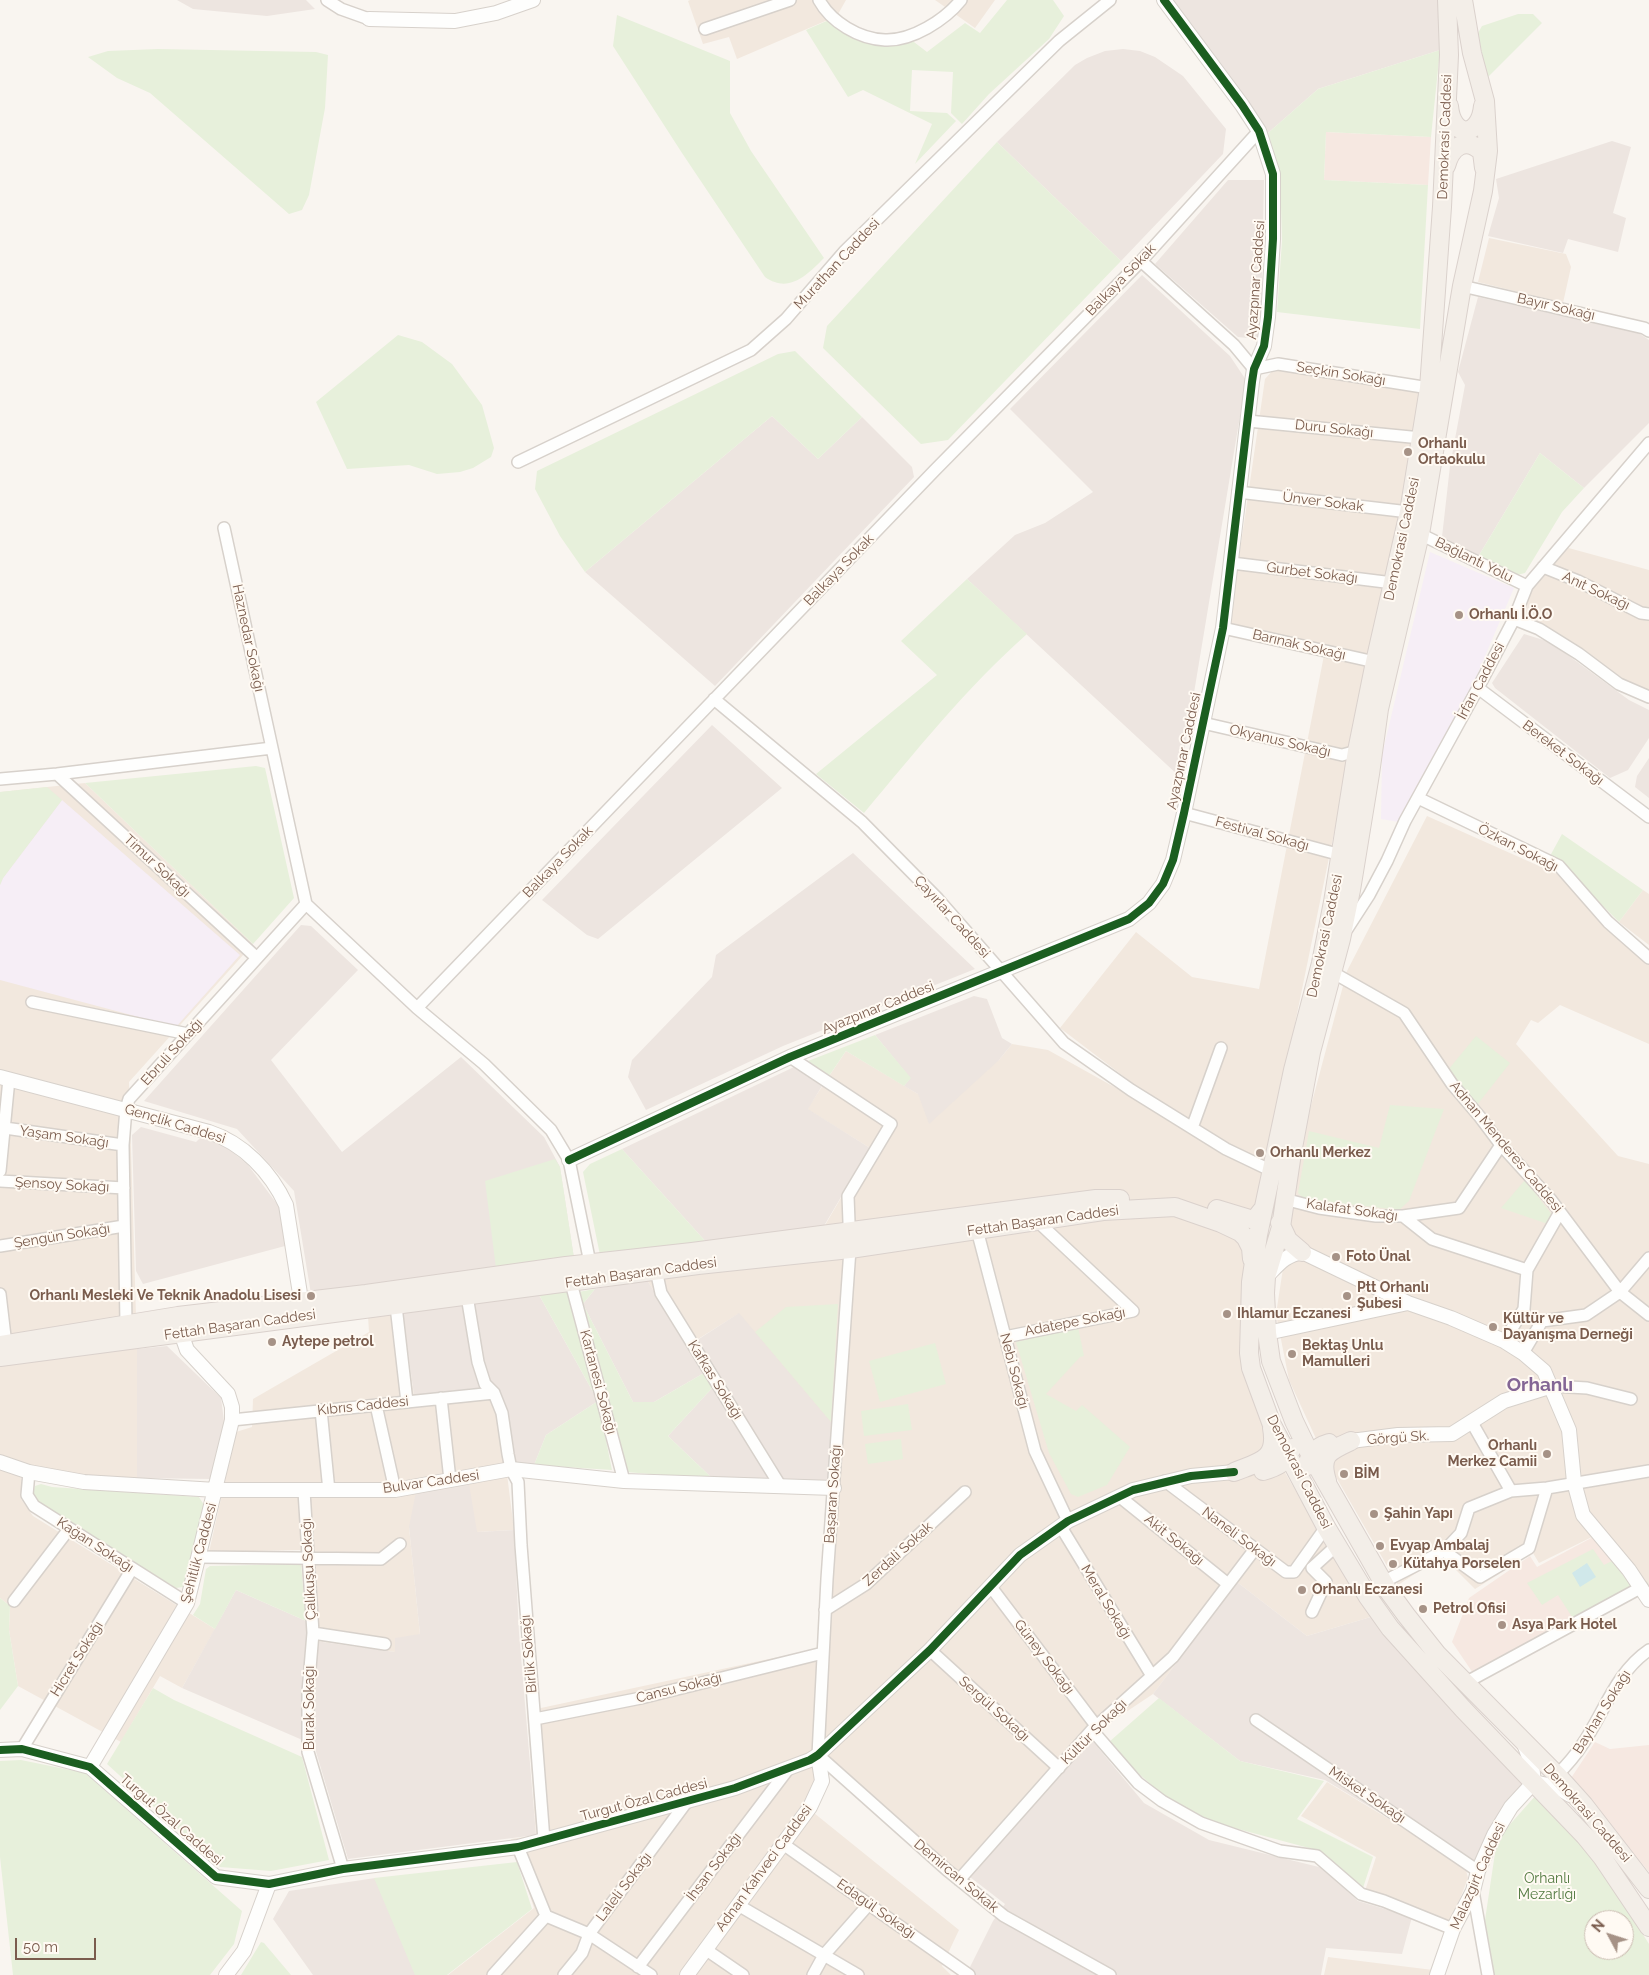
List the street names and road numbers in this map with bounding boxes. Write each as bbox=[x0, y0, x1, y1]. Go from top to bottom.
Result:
street label: Demokrasi Caddesi bbox=[1434, 74, 1456, 200]
street label: Murathan Caddesi bbox=[791, 215, 883, 313]
street label: Ayazpınar Caddesi bbox=[1243, 220, 1269, 340]
street label: Balkaya Sokak bbox=[1083, 241, 1159, 319]
street label: Bayır Sokağı bbox=[1515, 290, 1597, 324]
street label: Seçkin Sokağı bbox=[1295, 359, 1387, 389]
street label: Duru Sokağı bbox=[1294, 417, 1374, 441]
street label: Demokrasi Caddesi bbox=[1381, 476, 1423, 602]
street label: Ünver Sokak bbox=[1281, 489, 1365, 515]
street label: Balkaya Sokak bbox=[801, 531, 877, 609]
street label: Bağlantı Yolu bbox=[1432, 534, 1516, 586]
street label: Gurbet Sokağı bbox=[1265, 559, 1359, 587]
street label: Anıt Sokağı bbox=[1560, 568, 1632, 614]
street label: Haznedar Sokağı bbox=[228, 583, 268, 693]
street label: Barınak Sokağı bbox=[1251, 626, 1347, 664]
street label: İrfan Caddesi bbox=[1454, 640, 1508, 722]
street label: Ayazpınar Caddesi bbox=[1163, 691, 1205, 811]
street label: Bereket Sokağı bbox=[1519, 717, 1607, 789]
street label: Okyanus Sokağı bbox=[1228, 721, 1332, 761]
street label: Festival Sokağı bbox=[1213, 813, 1311, 855]
street label: Özkan Sokağı bbox=[1475, 821, 1561, 875]
street label: Balkaya Sokak bbox=[520, 823, 596, 901]
street label: Timur Sokağı bbox=[120, 831, 194, 901]
street label: Çayırlar Caddesi bbox=[911, 872, 993, 962]
street label: Demokrasi Caddesi bbox=[1304, 873, 1346, 999]
street label: Ayazpınar Caddesi bbox=[819, 978, 937, 1038]
street label: Ebruli Sokağı bbox=[138, 1015, 206, 1089]
street label: Adnan Menderes Caddesi bbox=[1446, 1078, 1566, 1216]
street label: Gençlik Caddesi bbox=[123, 1101, 227, 1147]
street label: Yaşam Sokağı bbox=[18, 1122, 110, 1152]
street label: Şensoy Sokağı bbox=[14, 1174, 110, 1196]
street label: Kalafat Sokağı bbox=[1305, 1195, 1399, 1225]
street label: Fettah Başaran Caddesi bbox=[966, 1202, 1120, 1240]
street label: Şengün Sokağı bbox=[13, 1220, 111, 1252]
street label: Fettah Başaran Caddesi bbox=[564, 1254, 718, 1292]
street label: Adatepe Sokağı bbox=[1023, 1304, 1127, 1340]
street label: Fettah Başaran Caddesi bbox=[163, 1306, 317, 1344]
street label: Kartanesi Sokağı bbox=[576, 1328, 620, 1436]
street label: Nebi Sokağı bbox=[996, 1331, 1032, 1411]
street label: Kafkas Sokağı bbox=[684, 1337, 746, 1423]
street label: Kıbrıs Caddesi bbox=[317, 1393, 409, 1419]
street label: Demokrasi Caddesi bbox=[1263, 1412, 1335, 1532]
street label: Görgü Sk. bbox=[1366, 1427, 1430, 1449]
street label: Başaran Sokağı bbox=[821, 1444, 845, 1544]
street label: Bulvar Caddesi bbox=[382, 1467, 480, 1497]
street label: Şehitlik Caddesi bbox=[178, 1501, 220, 1605]
street label: Naneli Sokağı bbox=[1199, 1504, 1279, 1570]
street label: Akit Sokağı bbox=[1141, 1511, 1207, 1569]
street label: Kağan Sokağı bbox=[53, 1514, 137, 1576]
street label: Çalıkuşu Sokağı bbox=[298, 1518, 320, 1620]
street label: Zerdali Sokak bbox=[860, 1518, 936, 1590]
street label: Meral Sokağı bbox=[1077, 1562, 1135, 1642]
street label: Birlik Sokağı bbox=[517, 1614, 541, 1694]
street label: Güney Sokağı bbox=[1010, 1616, 1078, 1698]
street label: Hicret Sokağı bbox=[47, 1618, 107, 1700]
street label: Burak Sokağı bbox=[302, 1666, 318, 1750]
street label: Bayhan Sokağı bbox=[1570, 1667, 1634, 1757]
street label: Cansu Sokağı bbox=[634, 1669, 724, 1707]
street label: Sergül Sokağı bbox=[955, 1673, 1033, 1745]
street label: Kültür Sokağı bbox=[1058, 1696, 1130, 1768]
street label: Demokrasi Caddesi bbox=[1540, 1760, 1634, 1866]
street label: Misket Sokağı bbox=[1325, 1763, 1409, 1827]
street label: Turgut Özal Caddesi bbox=[116, 1771, 226, 1869]
street label: Turgut Özal Caddesi bbox=[579, 1775, 709, 1825]
street label: Adnan Kahveci Caddesi bbox=[712, 1801, 816, 1935]
street label: Malazgirt Caddesi bbox=[1447, 1820, 1509, 1932]
street label: İhsan Sokağı bbox=[683, 1829, 745, 1905]
street label: Demircan Sokak bbox=[910, 1836, 1002, 1916]
street label: Laleli Sokağı bbox=[593, 1849, 655, 1925]
street label: Edagül Sokağı bbox=[833, 1876, 919, 1942]

